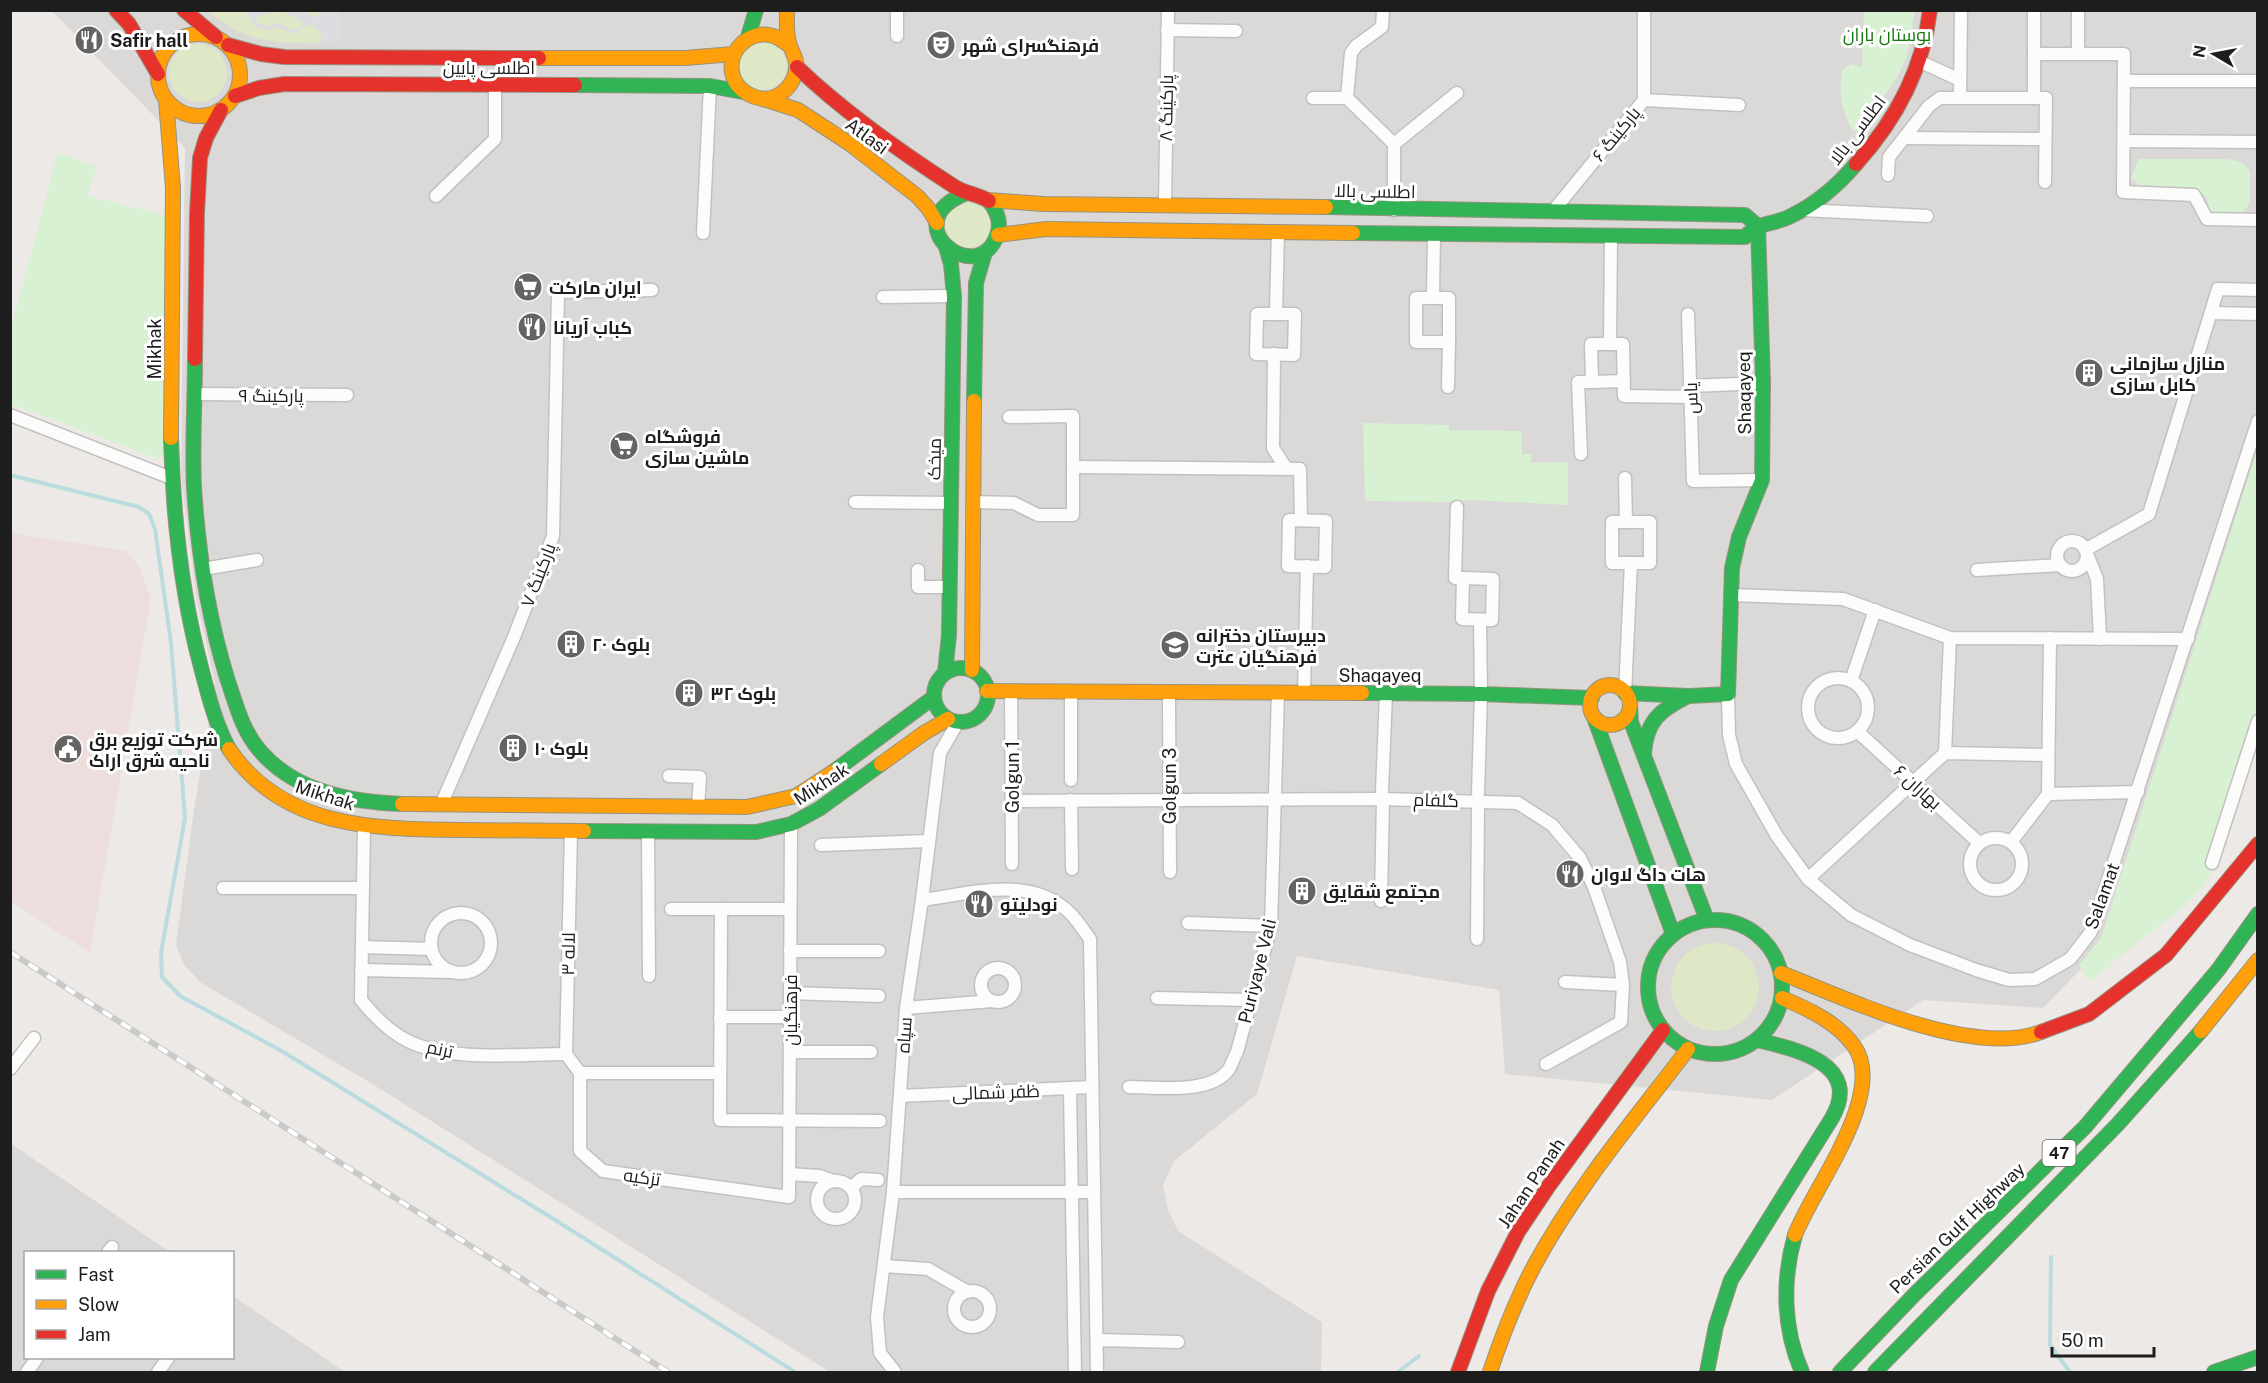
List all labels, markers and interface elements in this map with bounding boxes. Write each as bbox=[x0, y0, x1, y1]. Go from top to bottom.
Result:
restaurant icon: Safir hall bbox=[73, 24, 105, 56]
park label: بوستان باران bbox=[1843, 24, 1931, 46]
north arrow bbox=[2184, 24, 2244, 84]
theatre icon: فرهنگسرای شهر bbox=[925, 29, 957, 61]
place label: Safir hall bbox=[110, 30, 188, 51]
place label: فرهنگسرای شهر bbox=[961, 35, 1099, 57]
text: N bbox=[2189, 44, 2210, 59]
street label: اطلسی پایین bbox=[443, 57, 535, 80]
street label: پارکینگ ۸ bbox=[1155, 74, 1179, 142]
street label: اطلسی بالا bbox=[1824, 91, 1891, 169]
street label: پارکینگ ۶ bbox=[1588, 102, 1646, 167]
street label: Atlasi bbox=[842, 114, 892, 158]
street label: اطلسی بالا bbox=[1334, 180, 1416, 203]
supermarket icon: ایران مارکت bbox=[512, 271, 544, 303]
place label: ایران مارکت bbox=[549, 277, 642, 299]
restaurant icon: کباب آریانا bbox=[516, 311, 548, 343]
place label: کباب آریانا bbox=[553, 317, 632, 338]
street label: Mikhak bbox=[144, 318, 165, 380]
street label: Shaqayeq bbox=[1733, 351, 1755, 435]
place label: منازل سازمانی کابل سازی bbox=[2110, 353, 2225, 396]
building icon: منازل سازمانی کابل سازی bbox=[2073, 357, 2105, 389]
street label: یاس bbox=[1680, 381, 1703, 414]
street label: پارکینگ ۹ bbox=[238, 385, 304, 408]
place label: فروشگاه ماشین سازی bbox=[645, 426, 749, 469]
supermarket icon: فروشگاه ماشین سازی bbox=[608, 430, 640, 462]
street label: میخک bbox=[923, 438, 945, 480]
street label: پارکینگ ۷ bbox=[516, 540, 562, 611]
place label: دبیرستان دخترانه فرهنگیان عترت bbox=[1196, 625, 1326, 668]
building icon: بلوک ۲۰ bbox=[555, 628, 587, 660]
school or university icon: دبیرستان دخترانه فرهنگیان عترت bbox=[1159, 629, 1191, 661]
place label: بلوک ۲۰ bbox=[592, 634, 650, 656]
street label: Shaqayeq bbox=[1338, 665, 1422, 686]
building icon: بلوک ۳۲ bbox=[673, 677, 705, 709]
place label: بلوک ۳۲ bbox=[710, 683, 776, 705]
place label: شرکت توزیع برق ناحیه شرق اراک bbox=[89, 729, 218, 772]
building icon: بلوک ۱۰ bbox=[497, 732, 529, 764]
public building icon: شرکت توزیع برق ناحیه شرق اراک bbox=[52, 733, 84, 765]
place label: بلوک ۱۰ bbox=[534, 738, 589, 760]
street label: Golgun 1 bbox=[1002, 741, 1023, 813]
street label: Golgun 3 bbox=[1159, 748, 1180, 824]
street label: Mikhak bbox=[790, 759, 852, 809]
street label: بهاران ۶ bbox=[1889, 760, 1946, 814]
street label: Mikhak bbox=[293, 776, 357, 814]
street label: گلفام bbox=[1413, 789, 1459, 813]
restaurant icon: هات داگ لاوان bbox=[1554, 858, 1586, 890]
street label: Salamat bbox=[2080, 860, 2124, 932]
place label: هات داگ لاوان bbox=[1591, 864, 1706, 886]
building icon: مجتمع شقایق bbox=[1286, 875, 1318, 907]
place label: مجتمع شقایق bbox=[1323, 881, 1440, 904]
restaurant icon: نودلیتو bbox=[963, 888, 995, 920]
place label: نودلیتو bbox=[1000, 894, 1058, 916]
street label: Puriyaye Vali bbox=[1234, 916, 1280, 1026]
street label: لاله ۳ bbox=[557, 932, 579, 976]
street label: فرهنگیان bbox=[780, 974, 802, 1046]
street label: سپاه bbox=[892, 1016, 917, 1054]
street label: ترنم bbox=[424, 1036, 456, 1064]
street label: ظفر شمالی bbox=[952, 1080, 1040, 1105]
street label: Jahan Panah bbox=[1493, 1134, 1569, 1232]
road number: 47 bbox=[2042, 1140, 2076, 1166]
street label: Persian Gulf Highway bbox=[1885, 1158, 2029, 1298]
street label: تزکیه bbox=[622, 1164, 662, 1191]
legend bbox=[24, 1251, 234, 1359]
text: Fast bbox=[78, 1264, 114, 1285]
text: Slow bbox=[78, 1294, 119, 1315]
scale bar bbox=[2052, 1320, 2154, 1358]
text: Jam bbox=[78, 1324, 111, 1345]
text: 50 m bbox=[2061, 1330, 2104, 1351]

